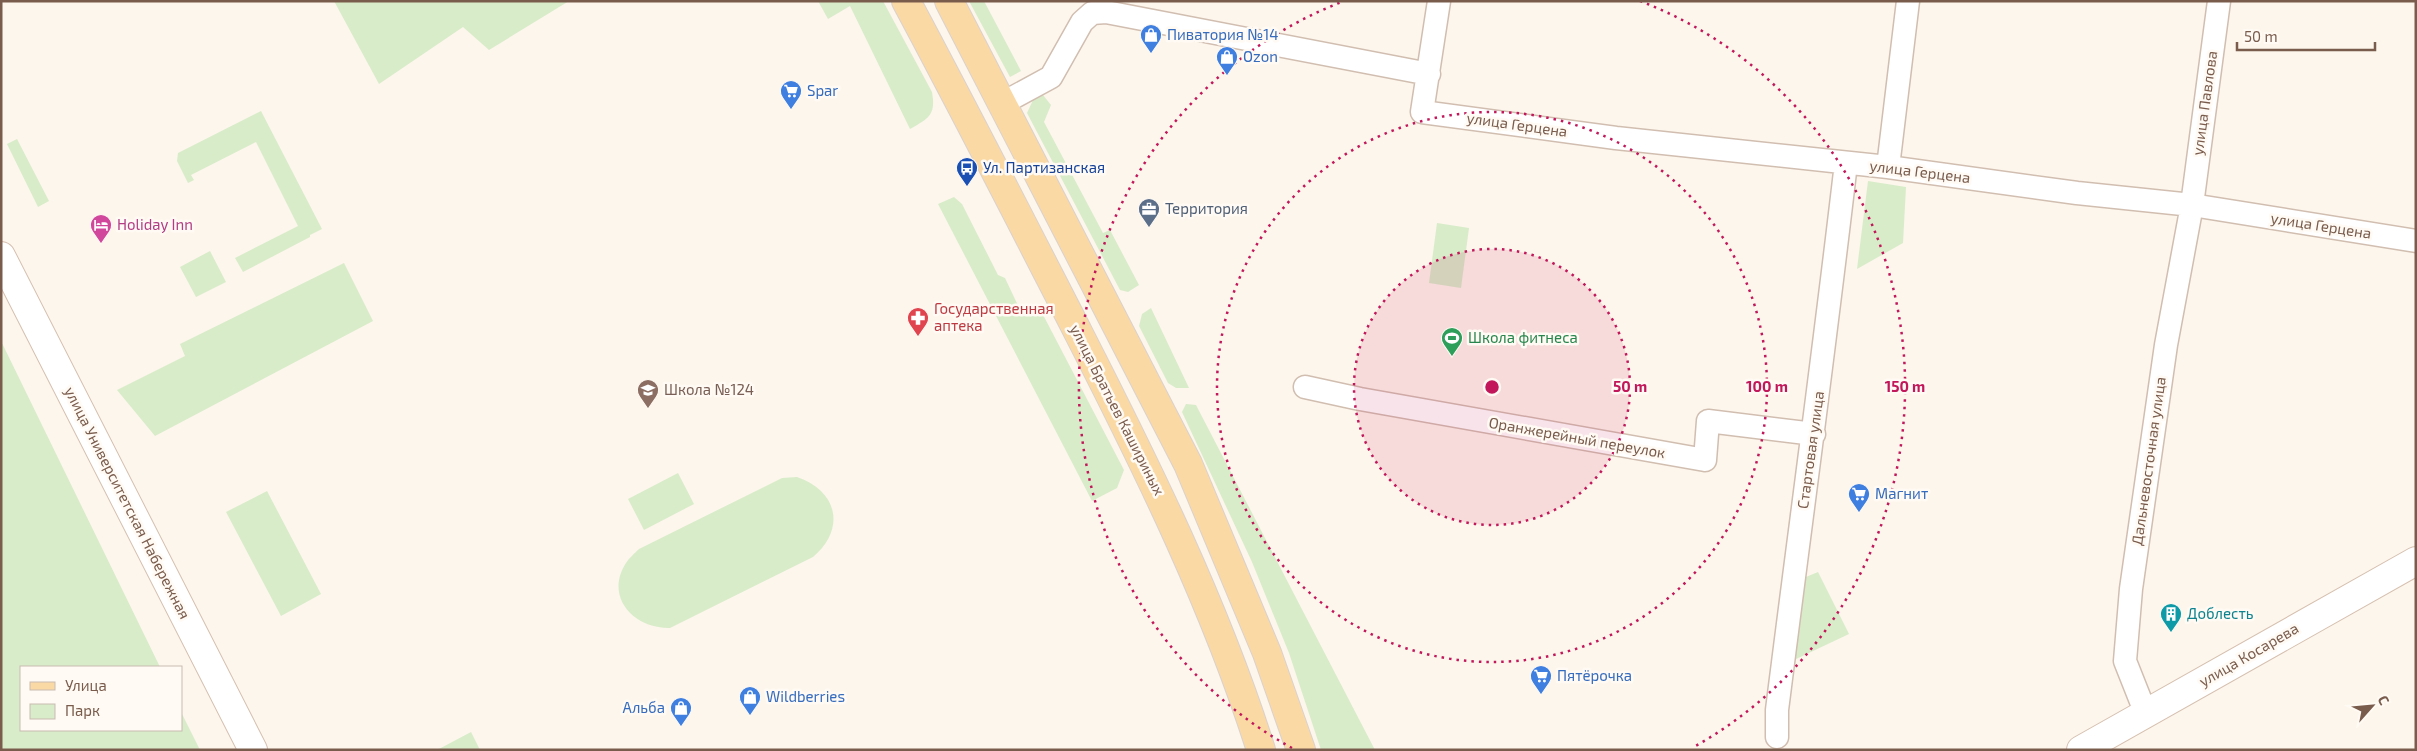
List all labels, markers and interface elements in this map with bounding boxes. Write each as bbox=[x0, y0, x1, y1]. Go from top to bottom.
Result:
scale bar bbox=[2237, 20, 2374, 52]
shop icon: Пиватория №14 bbox=[1139, 23, 1163, 54]
place label: Пиватория №14 bbox=[1167, 25, 1278, 43]
text: 50 m bbox=[2244, 27, 2278, 45]
shop icon: Ozon bbox=[1215, 45, 1239, 76]
place label: Ozon bbox=[1243, 47, 1278, 65]
street label: улица Павлова bbox=[2188, 49, 2221, 156]
supermarket icon: Spar bbox=[779, 79, 803, 110]
place label: Spar bbox=[807, 81, 838, 99]
street label: улица Герцена bbox=[1466, 108, 1569, 141]
bus stop icon: Ул. Партизанская bbox=[955, 156, 979, 187]
street label: улица Герцена bbox=[1869, 156, 1972, 187]
place label: Ул. Партизанская bbox=[983, 158, 1105, 176]
office icon: Территория bbox=[1137, 197, 1161, 228]
place label: Территория bbox=[1165, 199, 1248, 217]
street label: улица Герцена bbox=[2269, 208, 2373, 243]
hotel icon: Holiday Inn bbox=[89, 213, 113, 244]
place label: Holiday Inn bbox=[117, 215, 193, 233]
place label: Государственная аптека bbox=[934, 299, 1054, 334]
pharmacy icon: Государственная аптека bbox=[906, 306, 930, 337]
street label: улица Братьев Кашириных bbox=[1066, 321, 1169, 498]
sports icon: Школа фитнеса bbox=[1440, 326, 1464, 357]
place label: Школа фитнеса bbox=[1468, 328, 1578, 346]
street label: Дальневосточная улица bbox=[2127, 375, 2170, 546]
text: 50 m bbox=[1613, 377, 1647, 395]
text: 100 m bbox=[1746, 377, 1788, 395]
text: 150 m bbox=[1885, 377, 1925, 395]
school or university icon: Школа №124 bbox=[636, 378, 660, 409]
centre of rings bbox=[1483, 378, 1501, 396]
place label: Школа №124 bbox=[664, 380, 754, 398]
street label: улица Университетская Набережная bbox=[60, 383, 195, 622]
street label: Стартовая улица bbox=[1793, 390, 1828, 510]
street label: Оранжерейный переулок bbox=[1487, 413, 1667, 462]
supermarket icon: Магнит bbox=[1847, 482, 1871, 513]
place label: Магнит bbox=[1875, 484, 1928, 502]
building icon: Доблесть bbox=[2159, 602, 2183, 633]
place label: Доблесть bbox=[2187, 604, 2254, 622]
street label: улица Косарева bbox=[2196, 618, 2302, 691]
supermarket icon: Пятёрочка bbox=[1529, 664, 1553, 695]
legend bbox=[20, 666, 182, 731]
place label: Пятёрочка bbox=[1557, 666, 1632, 684]
text: Улица bbox=[65, 676, 107, 694]
north arrow bbox=[2347, 681, 2397, 731]
shop icon: Wildberries bbox=[738, 685, 762, 716]
place label: Wildberries bbox=[766, 687, 845, 705]
text: С bbox=[2375, 692, 2393, 707]
shop icon: Альба bbox=[669, 696, 693, 727]
place label: Альба bbox=[623, 698, 665, 716]
text: Парк bbox=[65, 701, 100, 719]

